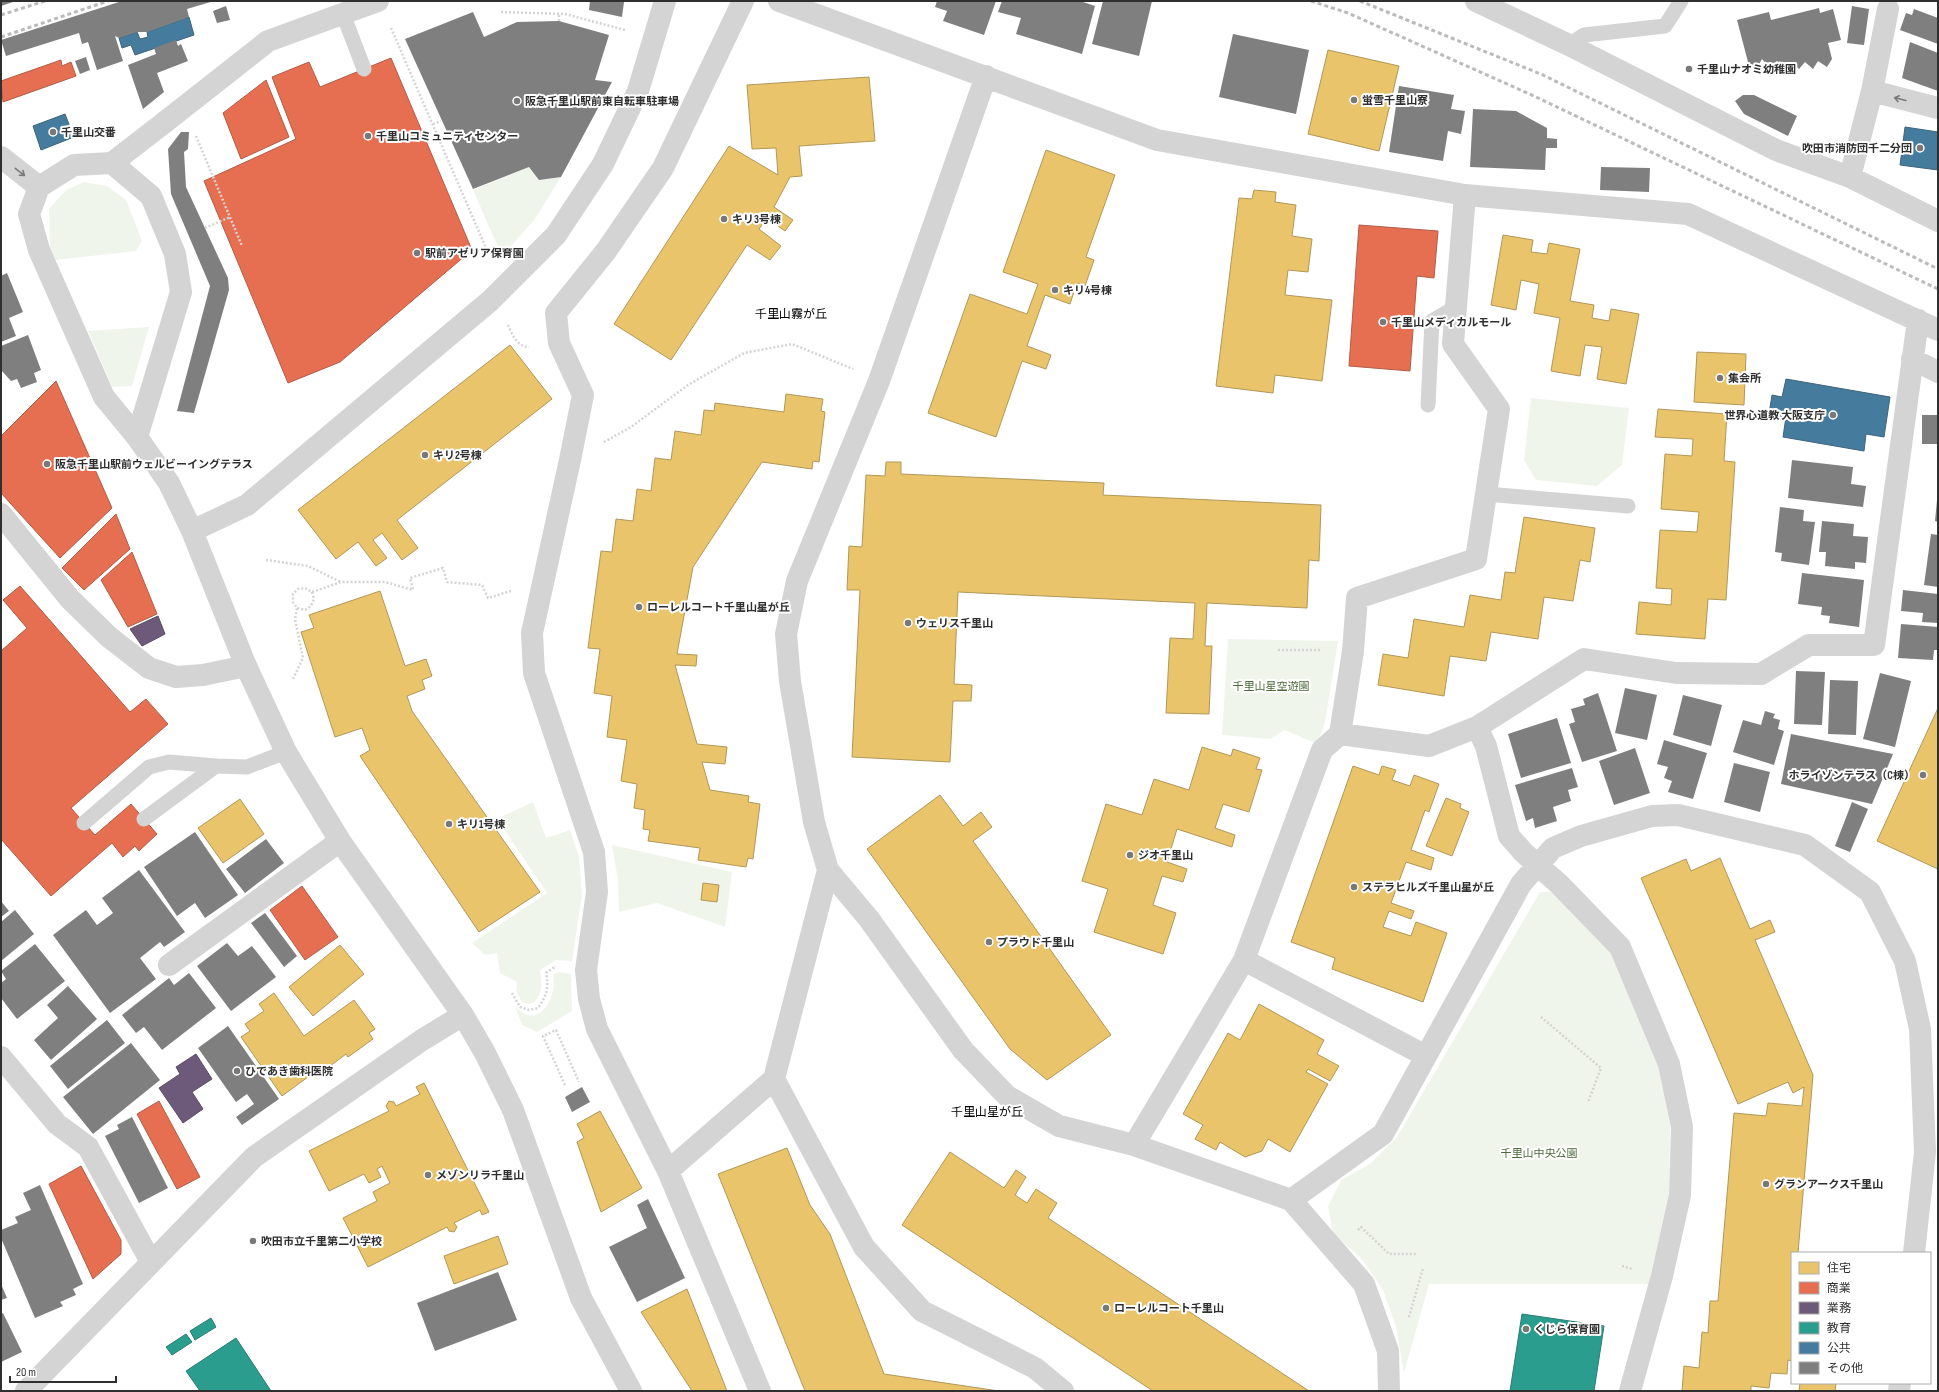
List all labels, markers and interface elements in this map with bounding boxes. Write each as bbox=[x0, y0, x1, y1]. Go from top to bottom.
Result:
place label: 千里山ナオミ幼稚園 bbox=[1697, 63, 1796, 76]
marker: 千里山ナオミ幼稚園 bbox=[1684, 64, 1694, 74]
place label: 蛍雪千里山寮 bbox=[1362, 94, 1428, 107]
one-way arrow bbox=[1894, 94, 1907, 102]
place label: 阪急千里山駅前東自転車駐車場 bbox=[525, 95, 679, 108]
marker: 蛍雪千里山寮 bbox=[1349, 95, 1359, 105]
marker: 阪急千里山駅前東自転車駐車場 bbox=[512, 96, 522, 106]
place label: 千里山交番 bbox=[61, 126, 116, 139]
marker: 千里山交番 bbox=[48, 127, 58, 137]
place label: 千里山コミュニティセンター bbox=[376, 130, 518, 143]
marker: 千里山コミュニティセンター bbox=[363, 131, 373, 141]
place label: 吹田市消防団千二分団 bbox=[1802, 142, 1912, 155]
marker: 吹田市消防団千二分団 bbox=[1915, 143, 1925, 153]
one-way arrow bbox=[14, 168, 25, 177]
place label: キリ3号棟 bbox=[732, 213, 781, 226]
marker: キリ3号棟 bbox=[719, 214, 729, 224]
place label: 駅前アゼリア保育園 bbox=[425, 247, 524, 260]
marker: 駅前アゼリア保育園 bbox=[412, 248, 422, 258]
place label: キリ4号棟 bbox=[1063, 284, 1112, 297]
marker: キリ4号棟 bbox=[1050, 285, 1060, 295]
district label: 千里山霧が丘 bbox=[755, 307, 827, 322]
place label: 千里山メディカルモール bbox=[1391, 316, 1511, 329]
marker: 千里山メディカルモール bbox=[1378, 317, 1388, 327]
place label: 集会所 bbox=[1728, 372, 1761, 385]
marker: 集会所 bbox=[1715, 373, 1725, 383]
place label: 世界心道教 大阪支庁 bbox=[1724, 409, 1825, 422]
marker: 世界心道教 大阪支庁 bbox=[1828, 410, 1838, 420]
place label: キリ2号棟 bbox=[433, 449, 482, 462]
marker: キリ2号棟 bbox=[420, 450, 430, 460]
place label: 阪急千里山駅前ウェルビーイングテラス bbox=[55, 458, 253, 471]
marker: 阪急千里山駅前ウェルビーイングテラス bbox=[42, 459, 52, 469]
place label: ローレルコート千里山星が丘 bbox=[647, 601, 790, 614]
marker: ローレルコート千里山星が丘 bbox=[634, 602, 644, 612]
place label: ウェリス千里山 bbox=[916, 617, 993, 630]
marker: ウェリス千里山 bbox=[903, 618, 913, 628]
park label: 千里山星空遊園 bbox=[1233, 680, 1310, 693]
place label: ホライゾンテラス（C棟） bbox=[1789, 769, 1915, 782]
marker: ホライゾンテラス（C棟） bbox=[1918, 770, 1928, 780]
place label: キリ1号棟 bbox=[457, 818, 505, 831]
marker: キリ1号棟 bbox=[444, 819, 454, 829]
place label: ジオ千里山 bbox=[1138, 849, 1193, 862]
marker: ジオ千里山 bbox=[1125, 850, 1135, 860]
place label: ステラヒルズ千里山星が丘 bbox=[1362, 881, 1494, 894]
marker: ステラヒルズ千里山星が丘 bbox=[1349, 882, 1359, 892]
place label: プラウド千里山 bbox=[997, 936, 1074, 949]
marker: プラウド千里山 bbox=[984, 937, 994, 947]
place label: ひであき歯科医院 bbox=[245, 1065, 333, 1078]
marker: ひであき歯科医院 bbox=[232, 1066, 242, 1076]
district label: 千里山星が丘 bbox=[951, 1105, 1023, 1120]
park label: 千里山中央公園 bbox=[1501, 1147, 1578, 1160]
place label: メゾンリラ千里山 bbox=[436, 1169, 524, 1182]
marker: メゾンリラ千里山 bbox=[423, 1170, 433, 1180]
place label: グランアークス千里山 bbox=[1774, 1178, 1883, 1191]
marker: グランアークス千里山 bbox=[1761, 1179, 1771, 1189]
place label: 吹田市立千里第二小学校 bbox=[261, 1235, 382, 1248]
marker: 吹田市立千里第二小学校 bbox=[248, 1236, 258, 1246]
legend bbox=[1791, 1252, 1931, 1384]
text: 住宅 bbox=[1827, 1261, 1851, 1276]
text: 商業 bbox=[1827, 1281, 1851, 1296]
text: 業務 bbox=[1827, 1301, 1851, 1316]
place label: ローレルコート千里山 bbox=[1114, 1302, 1224, 1315]
marker: ローレルコート千里山 bbox=[1101, 1303, 1111, 1313]
text: 教育 bbox=[1827, 1321, 1851, 1336]
place label: くじら保育園 bbox=[1534, 1323, 1600, 1336]
marker: くじら保育園 bbox=[1521, 1324, 1531, 1334]
text: 公共 bbox=[1827, 1341, 1851, 1356]
scale bar bbox=[10, 1358, 116, 1384]
text: その他 bbox=[1827, 1361, 1863, 1376]
text: 20 m bbox=[16, 1365, 36, 1380]

